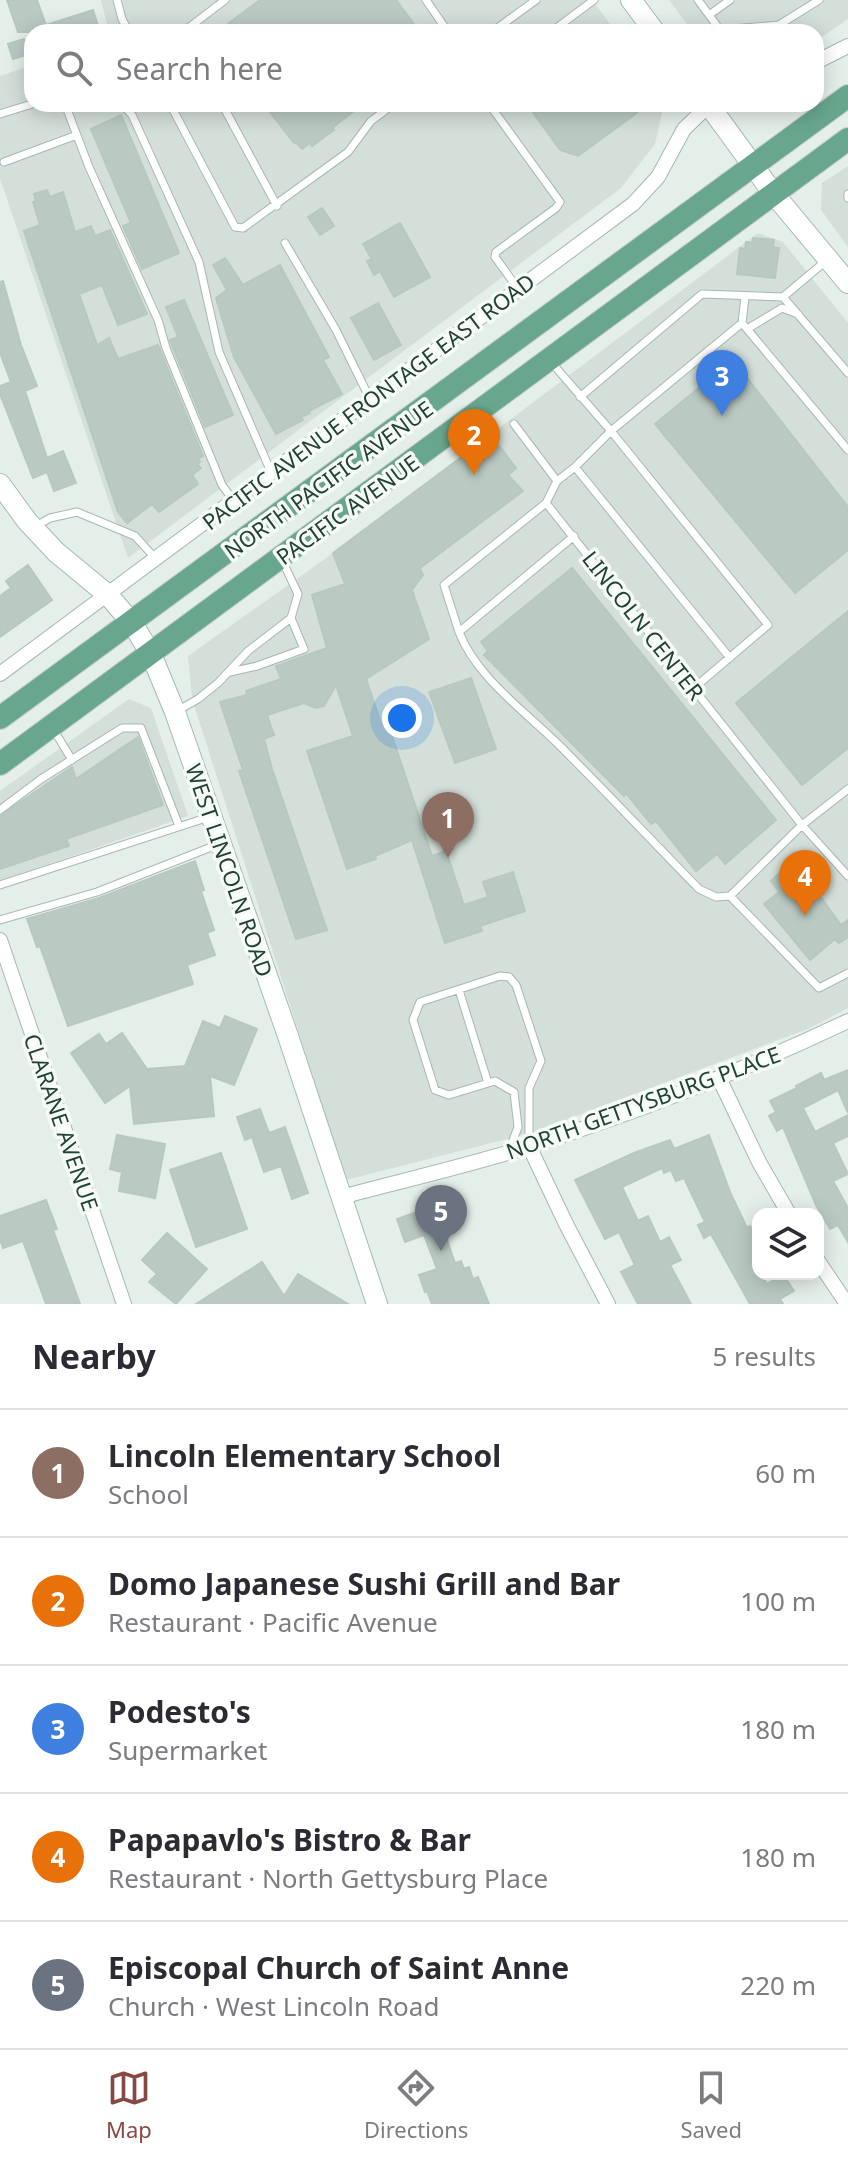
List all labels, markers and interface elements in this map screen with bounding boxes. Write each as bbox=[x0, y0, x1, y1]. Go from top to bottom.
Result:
search box bbox=[24, 24, 824, 112]
icon: search bbox=[52, 46, 96, 90]
text: Search here bbox=[116, 48, 283, 89]
street label: PACIFIC AVENUE FRONTAGE EAST ROAD bbox=[197, 267, 539, 535]
pin: 3 bbox=[696, 350, 748, 416]
street label: NORTH PACIFIC AVENUE bbox=[218, 393, 438, 565]
pin: 2 bbox=[448, 409, 500, 475]
street label: PACIFIC AVENUE bbox=[271, 449, 423, 569]
street label: LINCOLN CENTER bbox=[576, 544, 712, 706]
your location bbox=[382, 698, 422, 738]
street label: WEST LINCOLN ROAD bbox=[179, 759, 281, 981]
pin: 1 bbox=[422, 792, 474, 858]
pin: 4 bbox=[779, 850, 831, 916]
street label: CLARANE AVENUE bbox=[18, 1029, 106, 1215]
street label: NORTH GETTYSBURG PLACE bbox=[502, 1038, 784, 1166]
pin: 5 bbox=[415, 1185, 467, 1251]
map controls bbox=[752, 1208, 824, 1280]
button: layers bbox=[752, 1208, 824, 1280]
text: Nearby bbox=[32, 1333, 156, 1379]
text: 5 results bbox=[712, 1338, 816, 1374]
text: Lincoln Elementary School bbox=[108, 1435, 501, 1476]
text: 1 bbox=[51, 1455, 65, 1491]
text: 60 m bbox=[755, 1455, 816, 1491]
text: School bbox=[108, 1476, 189, 1512]
text: Domo Japanese Sushi Grill and Bar bbox=[108, 1563, 620, 1604]
text: 2 bbox=[51, 1583, 65, 1619]
text: 100 m bbox=[740, 1583, 816, 1619]
text: Restaurant · Pacific Avenue bbox=[108, 1604, 438, 1640]
text: Podesto's bbox=[108, 1691, 251, 1732]
text: 3 bbox=[51, 1711, 65, 1747]
text: 180 m bbox=[740, 1711, 816, 1747]
text: Supermarket bbox=[108, 1732, 267, 1768]
text: Papapavlo's Bistro & Bar bbox=[108, 1819, 471, 1860]
text: 4 bbox=[51, 1839, 65, 1875]
text: 180 m bbox=[740, 1839, 816, 1875]
text: Restaurant · North Gettysburg Place bbox=[108, 1860, 548, 1896]
text: Episcopal Church of Saint Anne bbox=[108, 1947, 569, 1988]
text: 5 bbox=[51, 1967, 65, 2003]
text: 220 m bbox=[740, 1967, 816, 2003]
text: Church · West Lincoln Road bbox=[108, 1988, 439, 2024]
tab: Map bbox=[106, 2066, 152, 2144]
tab: Directions bbox=[364, 2066, 468, 2144]
tab: Saved bbox=[680, 2066, 742, 2144]

